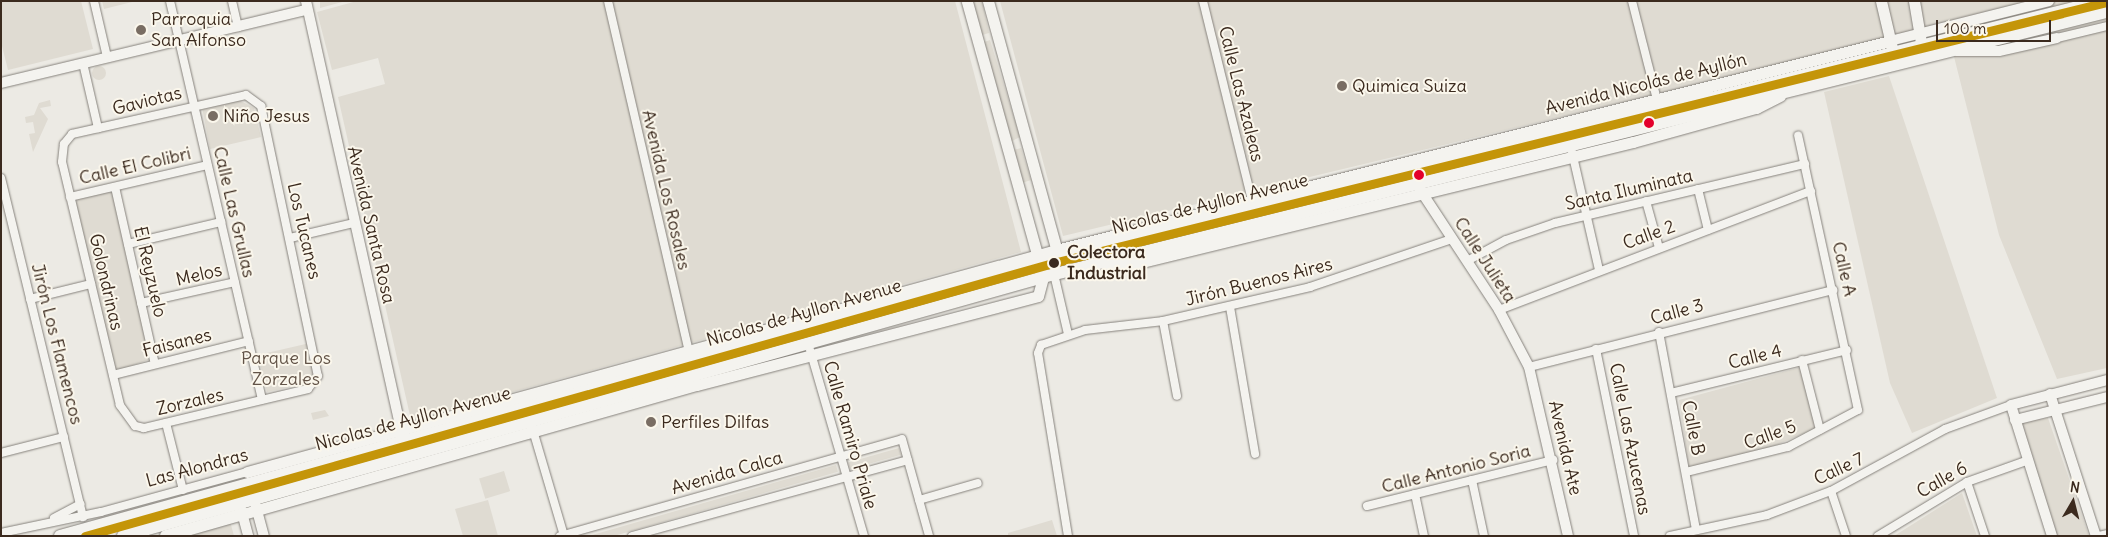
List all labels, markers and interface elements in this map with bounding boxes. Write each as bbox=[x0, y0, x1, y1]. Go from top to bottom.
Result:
place label: Parroquia San Alfonso bbox=[151, 9, 246, 52]
scale bar bbox=[1938, 10, 2053, 42]
text: 100 m bbox=[1944, 19, 1986, 38]
marker: Parroquia San Alfonso bbox=[135, 24, 147, 36]
street label: Calle Las Azaleas bbox=[1214, 24, 1268, 164]
street label: Avenida Nicolás de Ayllón bbox=[1543, 49, 1749, 119]
place label: Quimica Suiza bbox=[1352, 75, 1467, 97]
marker: Quimica Suiza bbox=[1336, 80, 1348, 92]
street label: Gaviotas bbox=[110, 82, 184, 120]
place label: Niño Jesus bbox=[223, 105, 310, 127]
street label: Avenida Los Rosales bbox=[637, 108, 695, 272]
marker: Niño Jesus bbox=[207, 110, 219, 122]
unlabelled marker bbox=[1644, 118, 1654, 128]
street label: Calle El Colibri bbox=[77, 143, 193, 189]
street label: Calle Las Grullas bbox=[208, 144, 260, 280]
street label: Avenida Santa Rosa bbox=[342, 144, 400, 306]
street label: Santa Iluminata bbox=[1563, 165, 1695, 215]
street label: Nicolas de Ayllon Avenue bbox=[1110, 169, 1310, 239]
unlabelled marker bbox=[1414, 170, 1424, 180]
street label: Los Tucanes bbox=[282, 181, 326, 281]
street label: Calle Julieta bbox=[1449, 213, 1521, 307]
street label: Calle 2 bbox=[1620, 216, 1678, 254]
street label: El Reyzuelo bbox=[129, 224, 171, 320]
street label: Golondrinas bbox=[84, 232, 128, 332]
street label: Calle A bbox=[1827, 239, 1861, 299]
place label: Colectora Industrial bbox=[1067, 242, 1146, 284]
street label: Jirón Buenos Aires bbox=[1183, 253, 1335, 311]
marker: Colectora Industrial bbox=[1045, 254, 1063, 272]
street label: Melos bbox=[174, 259, 224, 291]
street label: Jirón Los Flamencos bbox=[27, 261, 87, 427]
street label: Nicolas de Ayllon Avenue bbox=[704, 275, 904, 351]
street label: Calle 3 bbox=[1648, 295, 1706, 329]
street label: Faisanes bbox=[140, 324, 214, 362]
street label: Calle 4 bbox=[1726, 340, 1784, 374]
park label: Parque Los Zorzales bbox=[241, 348, 331, 390]
street label: Calle Ramiro Priale bbox=[818, 358, 882, 512]
street label: Calle Las Azucenas bbox=[1605, 361, 1655, 517]
street label: Nicolas de Ayllon Avenue bbox=[313, 382, 513, 456]
street label: Zorzales bbox=[154, 384, 226, 420]
street label: Avenida Ate bbox=[1544, 399, 1586, 497]
street label: Calle B bbox=[1677, 399, 1709, 457]
place label: Perfiles Dilfas bbox=[661, 411, 769, 433]
marker: Perfiles Dilfas bbox=[645, 416, 657, 428]
street label: Calle 5 bbox=[1741, 416, 1799, 454]
street label: Calle Antonio Soria bbox=[1379, 440, 1533, 498]
street label: Las Alondras bbox=[144, 444, 250, 492]
street label: Avenida Calca bbox=[669, 447, 785, 499]
street label: Calle 7 bbox=[1810, 448, 1868, 490]
street label: Calle 6 bbox=[1913, 457, 1971, 503]
north arrow bbox=[2048, 477, 2098, 527]
text: N bbox=[2069, 478, 2081, 497]

